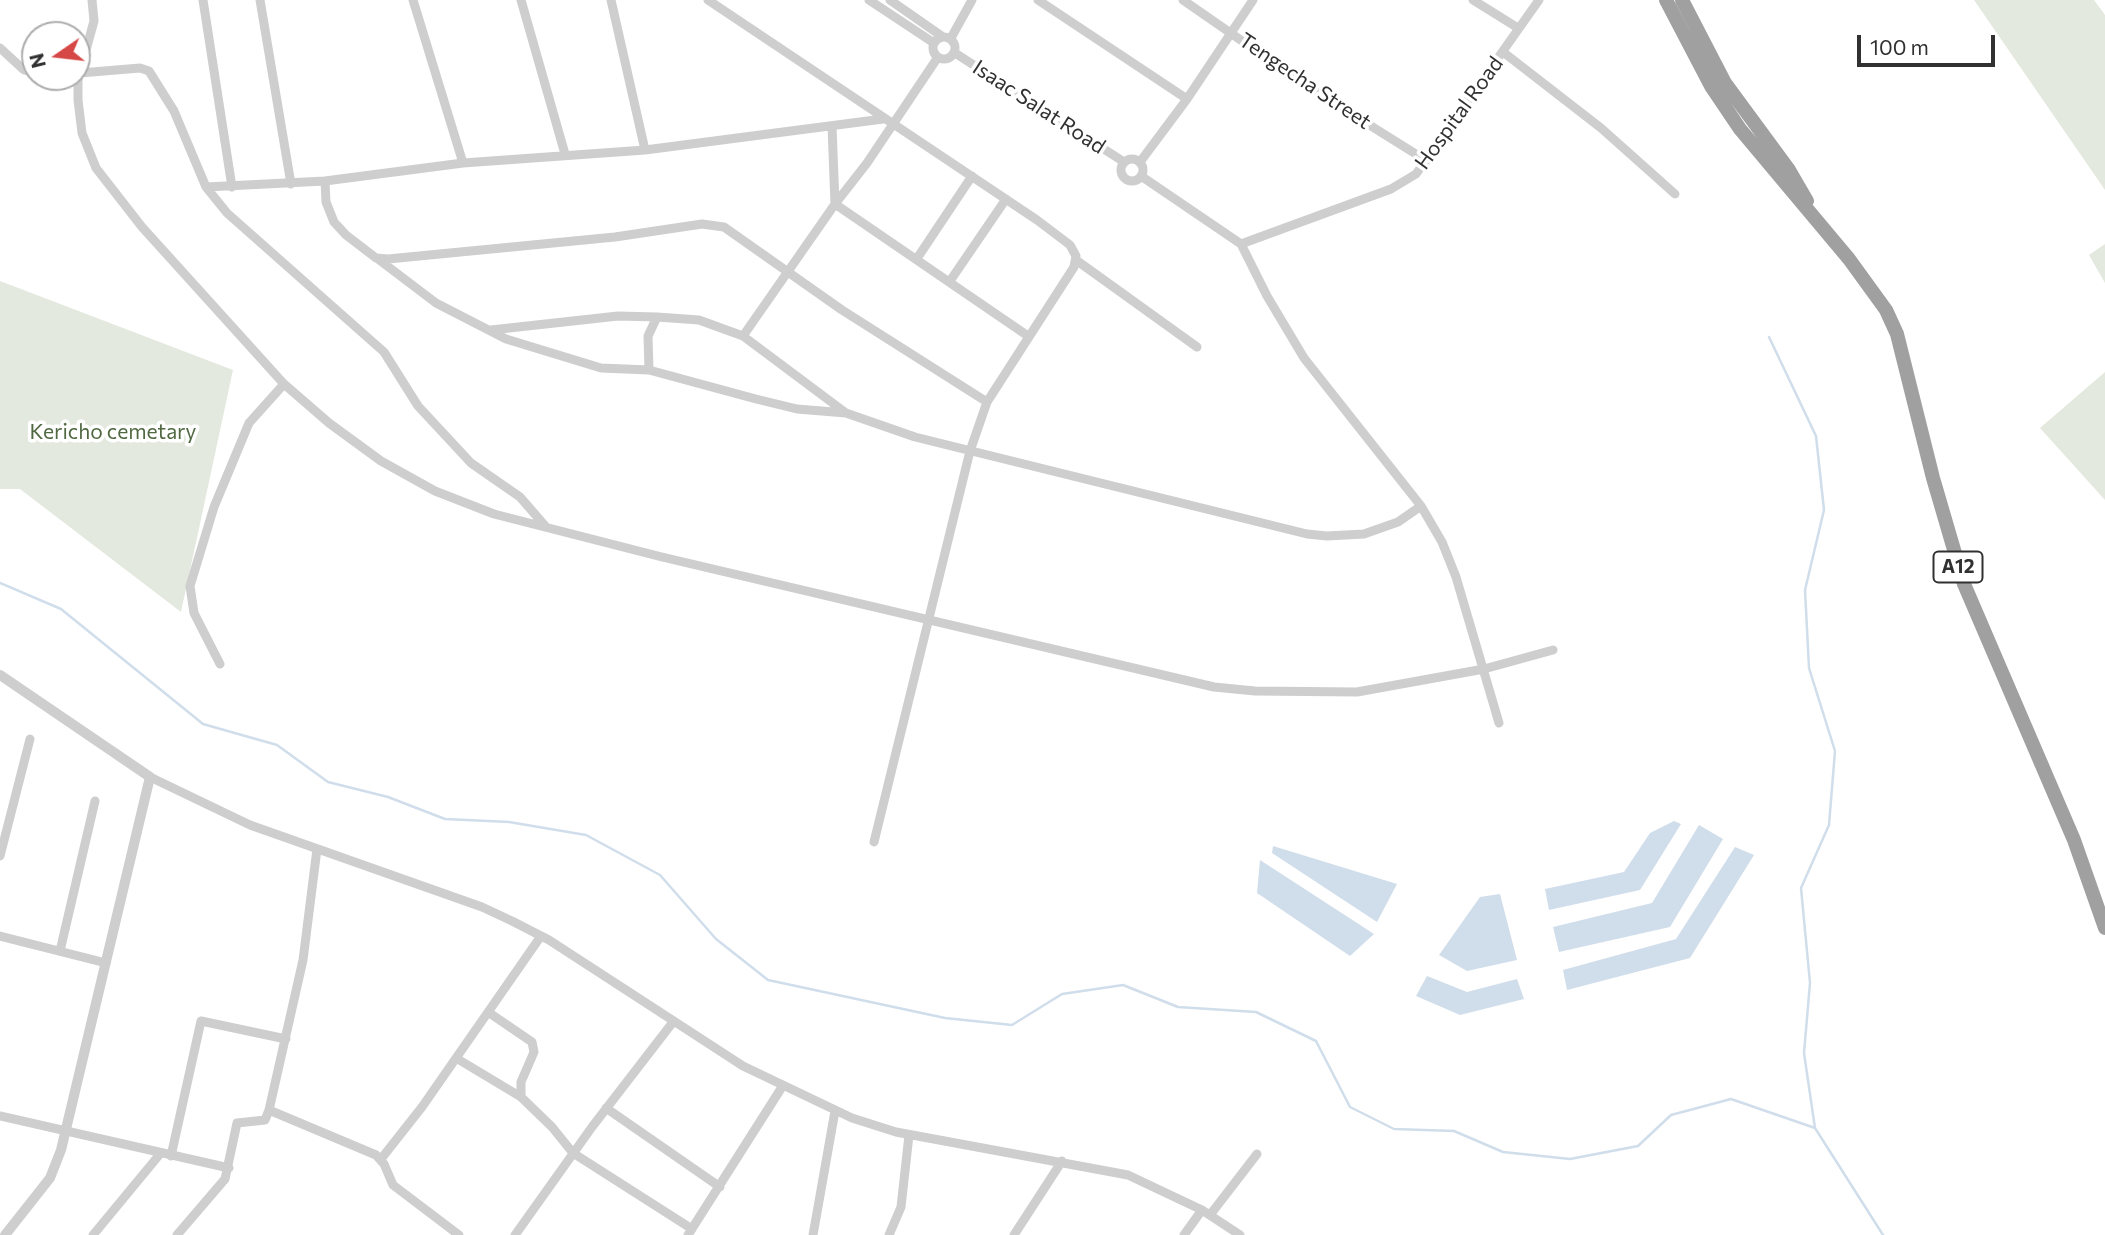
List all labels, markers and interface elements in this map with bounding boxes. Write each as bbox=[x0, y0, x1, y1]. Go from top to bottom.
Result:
north arrow bbox=[21, 21, 91, 91]
scale bar bbox=[1860, 21, 1998, 65]
street label: Tengecha Street bbox=[1234, 28, 1376, 134]
text: 100 m bbox=[1870, 34, 1929, 59]
text: N bbox=[24, 51, 50, 70]
street label: Hospital Road bbox=[1410, 52, 1508, 174]
street label: Isaac Salat Road bbox=[968, 55, 1110, 159]
park label: Kericho cemetary bbox=[30, 419, 196, 445]
road number: A12 bbox=[1934, 552, 1982, 582]

